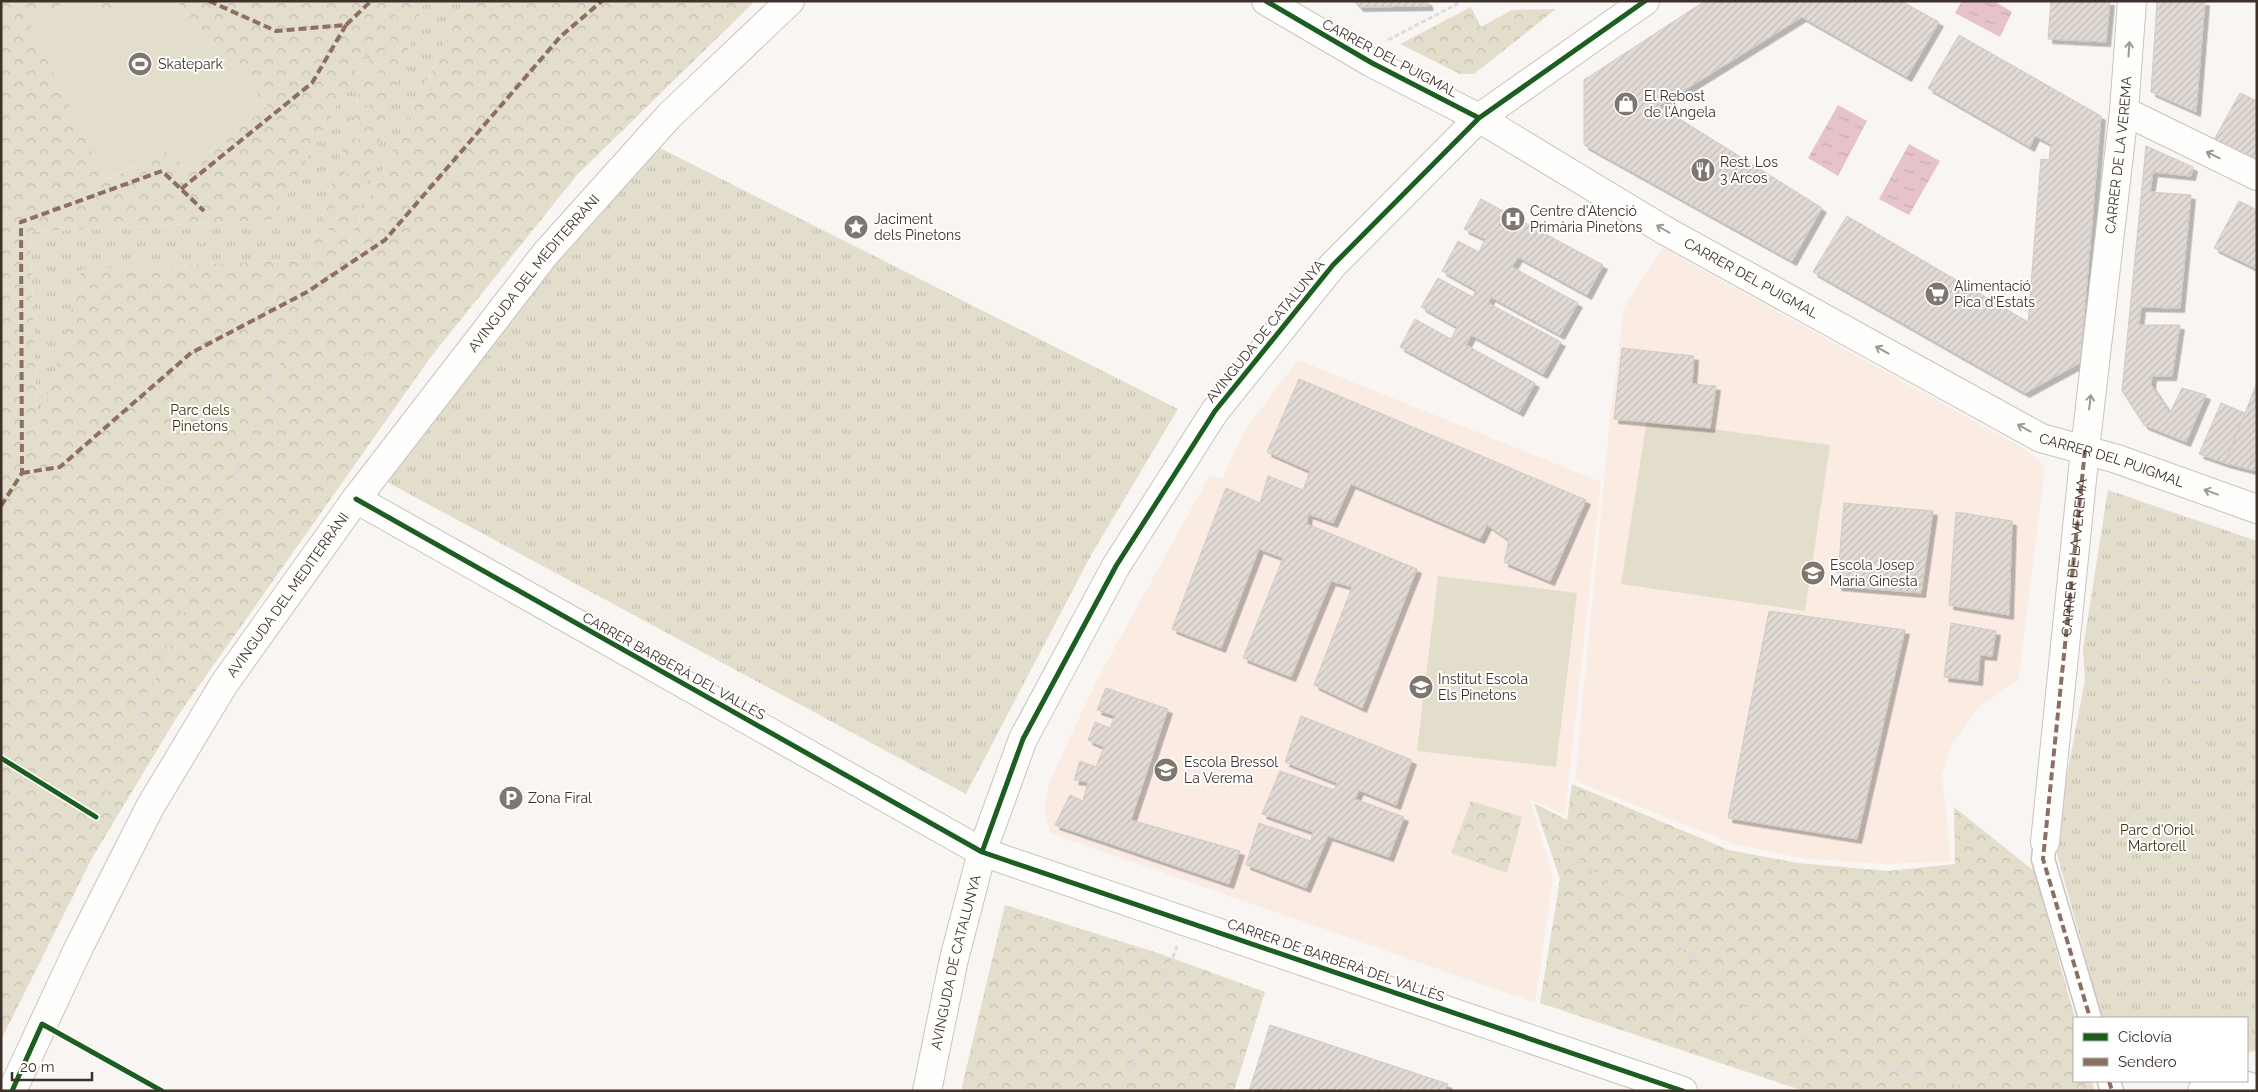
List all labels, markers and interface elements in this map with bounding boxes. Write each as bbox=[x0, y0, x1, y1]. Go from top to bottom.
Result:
street label: CARRER DEL PUIGMAL bbox=[1320, 15, 1460, 101]
one-way arrow bbox=[2124, 41, 2133, 57]
sports icon: Skatepark bbox=[127, 51, 153, 77]
place label: Skatepark bbox=[158, 56, 223, 72]
street label: CARRER DE LA VEREMA bbox=[2102, 75, 2135, 235]
place label: El Rebost de l'Àngela bbox=[1644, 88, 1716, 120]
shop icon: El Rebost de l'Àngela bbox=[1613, 91, 1639, 117]
one-way arrow bbox=[2206, 150, 2221, 159]
place label: Rest. Los 3 Arcos bbox=[1720, 154, 1778, 186]
restaurant icon: Rest. Los 3 Arcos bbox=[1690, 157, 1716, 183]
street label: AVINGUDA DEL MEDITERRÀNI bbox=[465, 191, 603, 355]
place label: Centre d'Atenció Primària Pinetons bbox=[1530, 203, 1642, 235]
hospital icon: Centre d'Atenció Primària Pinetons bbox=[1500, 206, 1526, 232]
place label: Jaciment dels Pinetons bbox=[874, 211, 961, 243]
place icon: Jaciment dels Pinetons bbox=[843, 214, 869, 240]
one-way arrow bbox=[1656, 224, 1671, 234]
street label: CARRER DEL PUIGMAL bbox=[1681, 235, 1821, 322]
street label: AVINGUDA DE CATALUNYA bbox=[1202, 256, 1328, 406]
place label: Alimentació Pica d'Estats bbox=[1954, 278, 2035, 310]
supermarket icon: Alimentació Pica d'Estats bbox=[1924, 281, 1950, 307]
one-way arrow bbox=[1875, 345, 1890, 354]
one-way arrow bbox=[2085, 394, 2095, 410]
park label: Parc dels Pinetons bbox=[170, 402, 230, 434]
one-way arrow bbox=[2018, 423, 2032, 433]
street label: CARRER DEL PUIGMAL bbox=[2037, 430, 2186, 490]
street label: CARRER DE LA VEREMA bbox=[2058, 477, 2090, 637]
one-way arrow bbox=[2204, 487, 2219, 496]
street label: AVINGUDA DEL MEDITERRÀNI bbox=[223, 509, 352, 680]
place label: Escola Josep Maria Ginesta bbox=[1830, 557, 1918, 589]
school or university icon: Escola Josep Maria Ginesta bbox=[1800, 560, 1826, 586]
street label: CARRER BARBERÀ DEL VALLÈS bbox=[580, 608, 769, 723]
place label: Institut Escola Els Pinetons bbox=[1438, 671, 1528, 703]
school or university icon: Institut Escola Els Pinetons bbox=[1408, 674, 1434, 700]
place label: Escola Bressol La Verema bbox=[1184, 754, 1278, 786]
school or university icon: Escola Bressol La Verema bbox=[1153, 757, 1179, 783]
parking icon: Zona Firal bbox=[498, 785, 524, 811]
place label: Zona Firal bbox=[528, 790, 592, 806]
park label: Parc d'Oriol Martorell bbox=[2120, 822, 2194, 854]
street label: AVINGUDA DE CATALUNYA bbox=[928, 872, 984, 1051]
street label: CARRER DE BARBERÀ DEL VALLÈS bbox=[1225, 914, 1447, 1005]
legend bbox=[2073, 1017, 2248, 1082]
text: Ciclovía bbox=[2118, 1028, 2172, 1046]
scale bar bbox=[12, 1050, 92, 1082]
text: Sendero bbox=[2118, 1053, 2177, 1071]
text: 20 m bbox=[20, 1058, 55, 1076]

